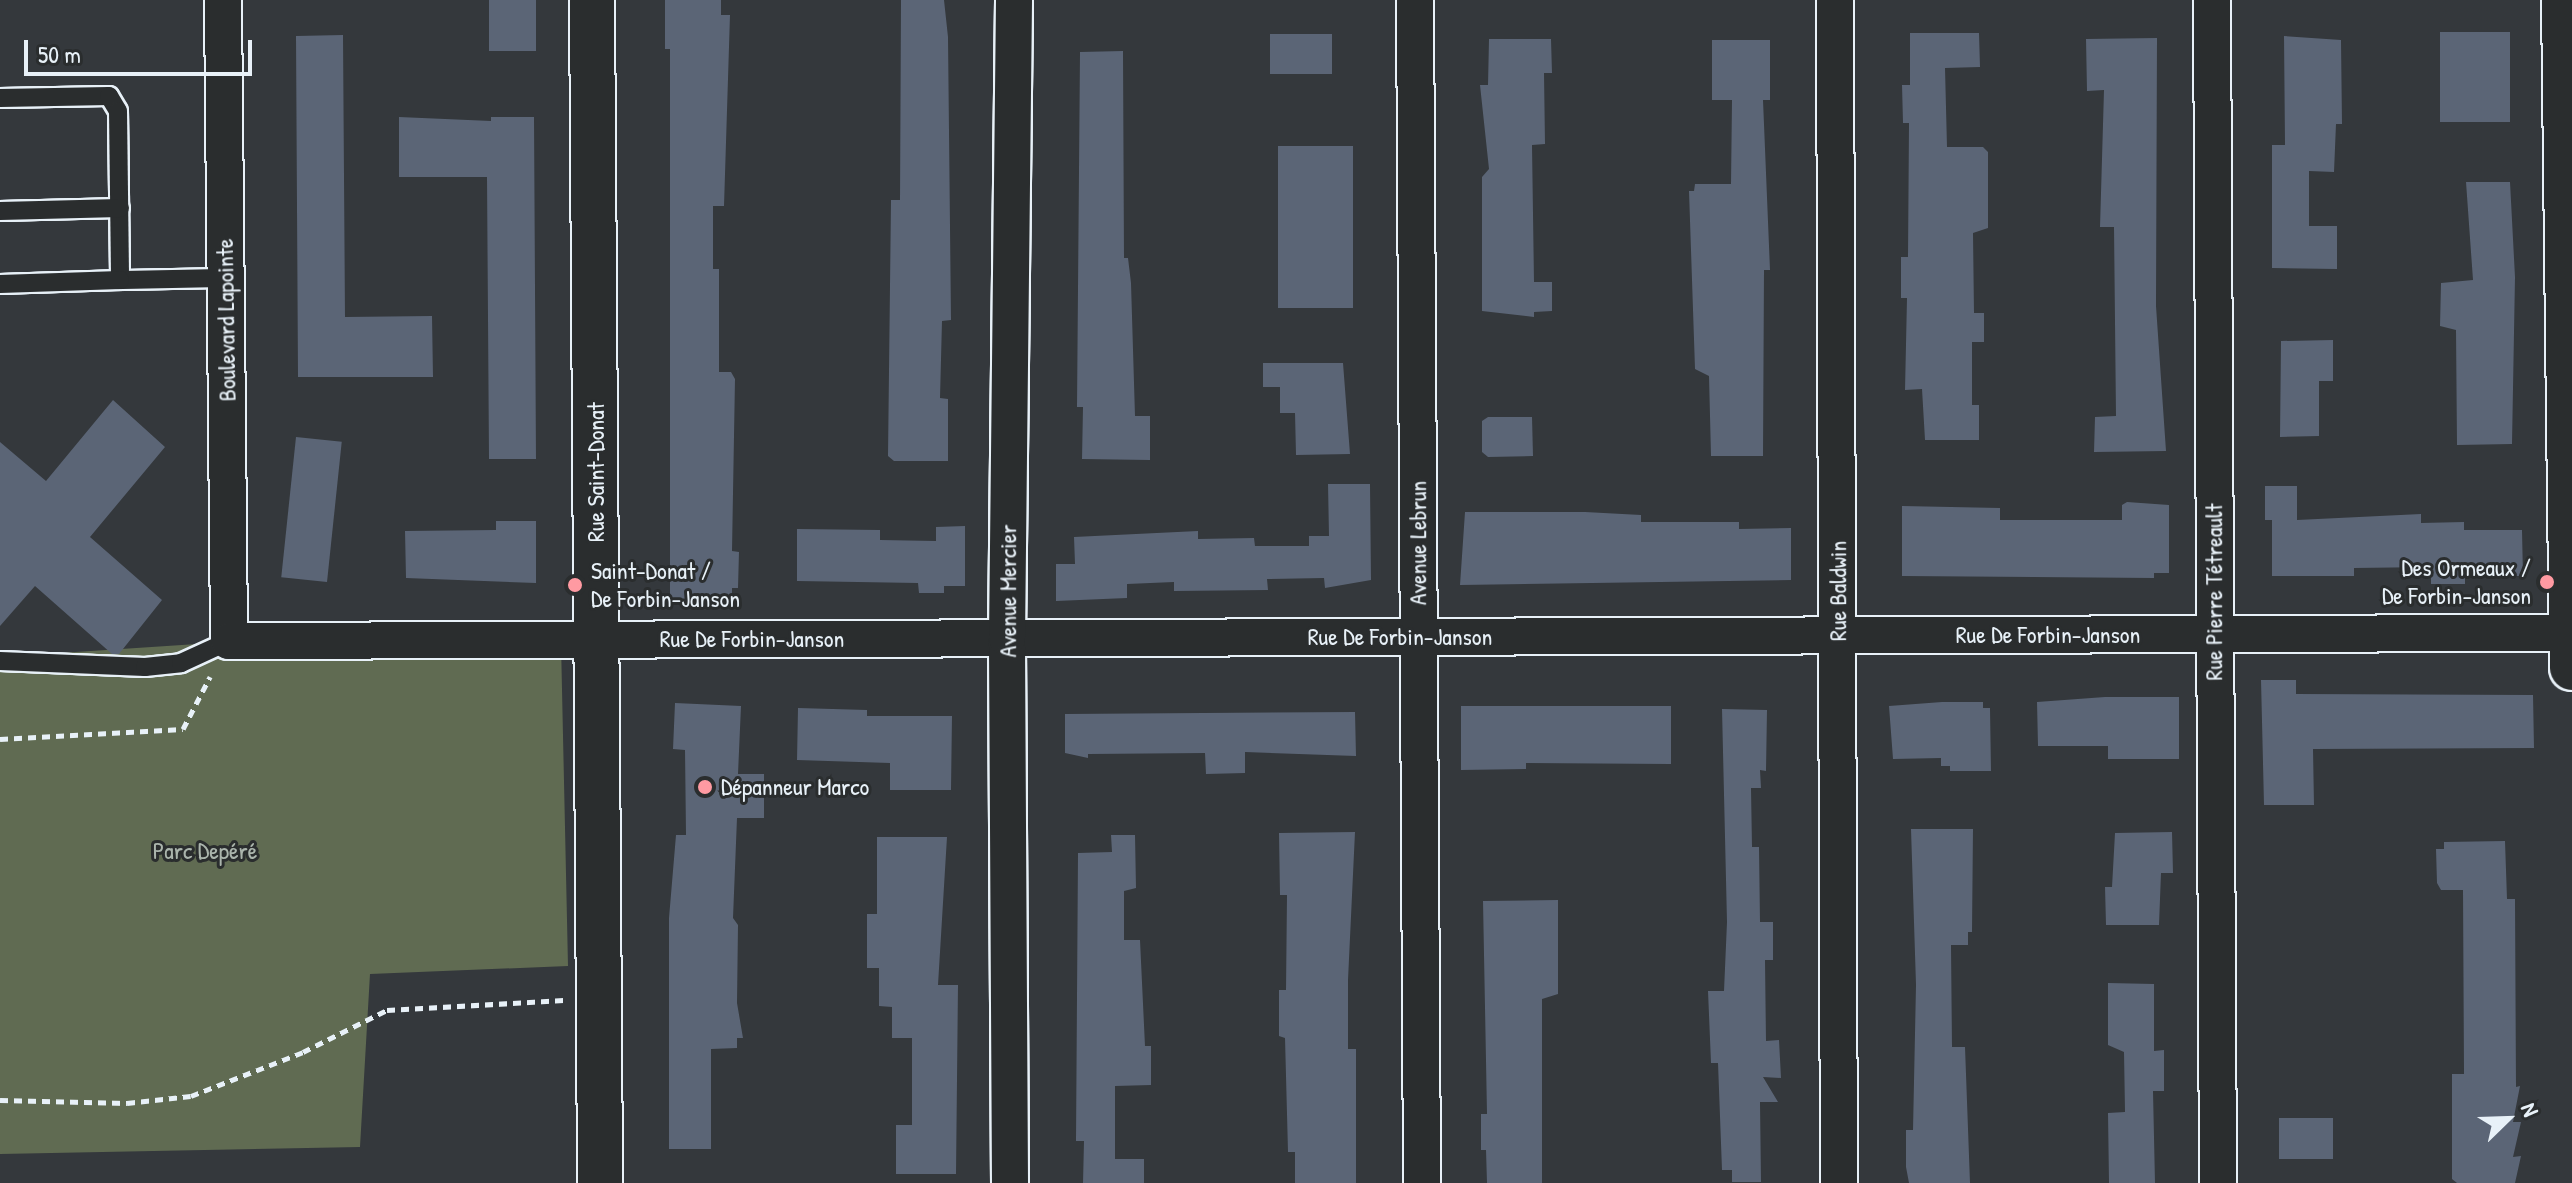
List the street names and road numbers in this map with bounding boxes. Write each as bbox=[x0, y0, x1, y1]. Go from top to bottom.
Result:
street label: Boulevard Lapointe bbox=[210, 238, 242, 402]
street label: Rue Saint-Donat bbox=[582, 402, 610, 542]
street label: Avenue Lebrun bbox=[1404, 481, 1432, 605]
street label: Rue Pierre Tétreault bbox=[2200, 503, 2228, 681]
street label: Avenue Mercier bbox=[994, 525, 1022, 657]
street label: Rue Baldwin bbox=[1824, 541, 1852, 641]
street label: Rue De Forbin-Janson bbox=[1956, 621, 2140, 649]
street label: Rue De Forbin-Janson bbox=[1308, 623, 1492, 651]
street label: Rue De Forbin-Janson bbox=[660, 625, 844, 653]

